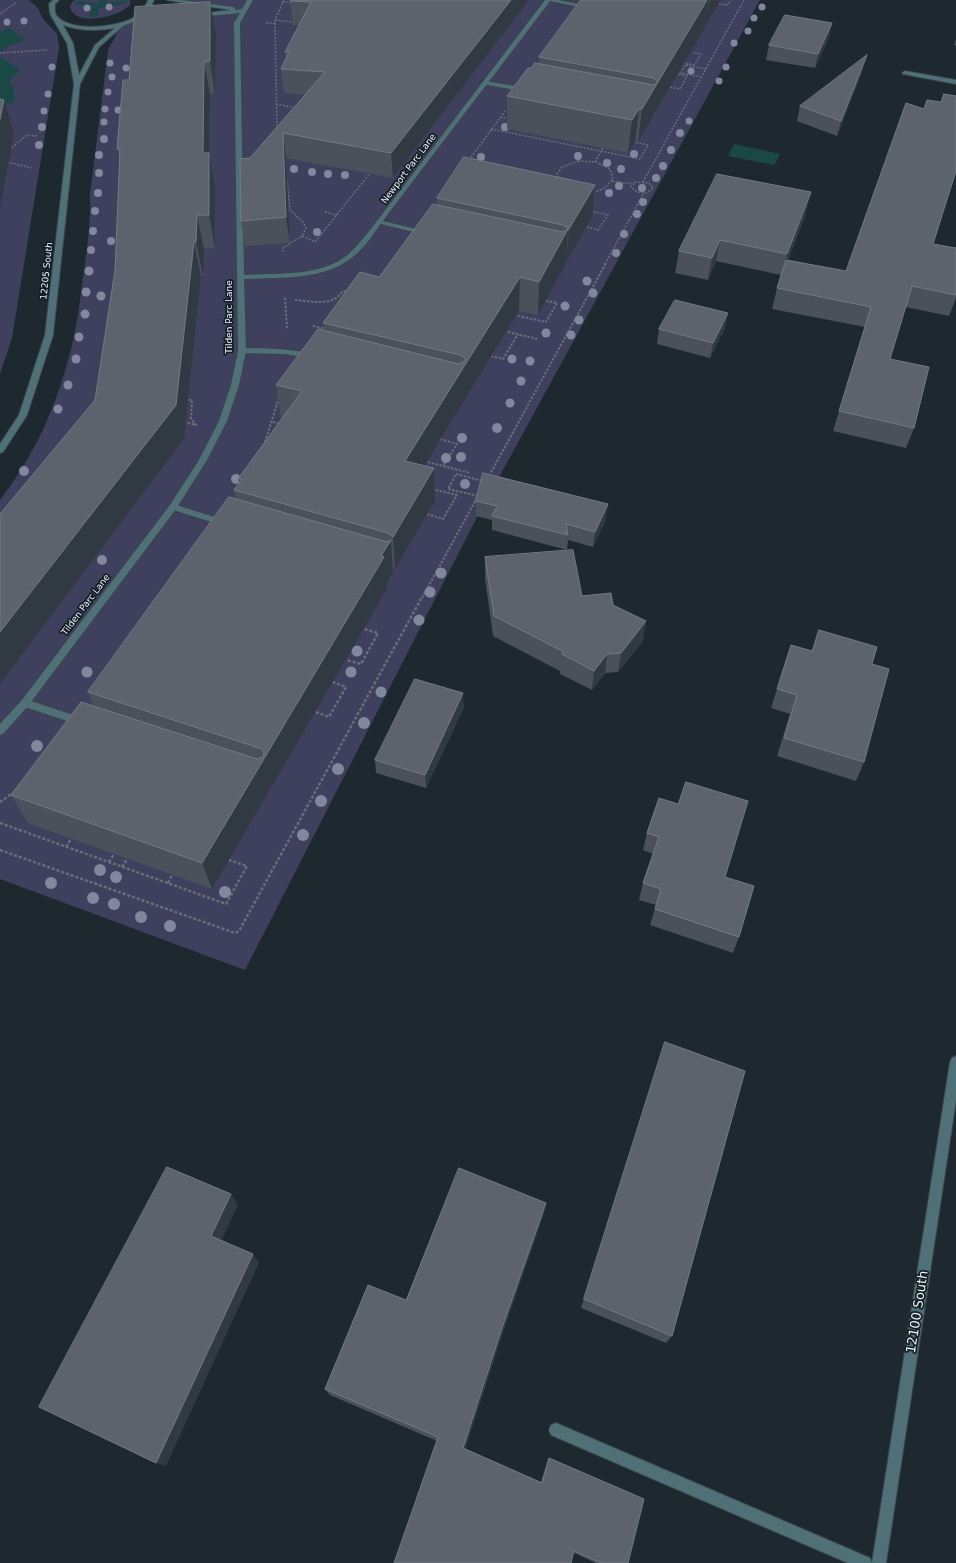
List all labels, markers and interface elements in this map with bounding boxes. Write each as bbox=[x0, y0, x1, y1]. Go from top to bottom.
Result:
street label: Newport Parc Lane bbox=[379, 132, 439, 206]
street label: 12205 South bbox=[39, 242, 55, 300]
street label: Tilden Parc Lane bbox=[225, 280, 235, 354]
street label: Tilden Parc Lane bbox=[60, 572, 112, 638]
street label: 12100 South bbox=[904, 1270, 932, 1354]

